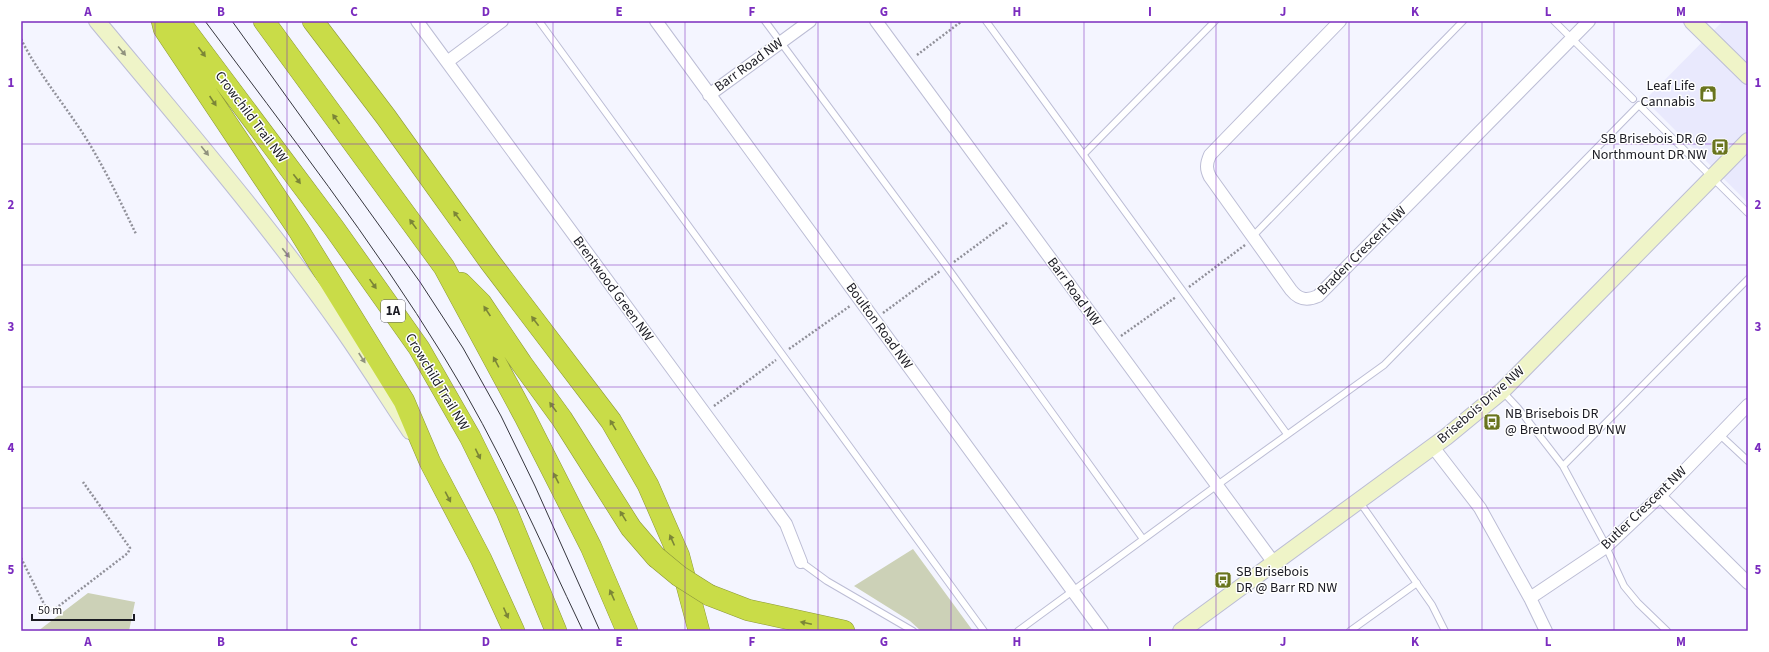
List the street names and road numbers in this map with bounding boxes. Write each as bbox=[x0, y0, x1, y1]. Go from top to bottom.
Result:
street label: Barr Road NW bbox=[710, 33, 788, 97]
street label: Crowchild Trail NW bbox=[210, 67, 292, 167]
street label: Braden Crescent NW bbox=[1313, 202, 1411, 300]
street label: Brentwood Green NW bbox=[568, 232, 658, 346]
street label: Barr Road NW bbox=[1042, 253, 1106, 331]
street label: Boulton Road NW bbox=[841, 279, 917, 373]
road number: 1A bbox=[381, 300, 405, 322]
street label: Crowchild Trail NW bbox=[400, 330, 474, 434]
street label: Brisebois Drive NW bbox=[1433, 361, 1529, 449]
street label: Butler Crescent NW bbox=[1597, 462, 1691, 554]

